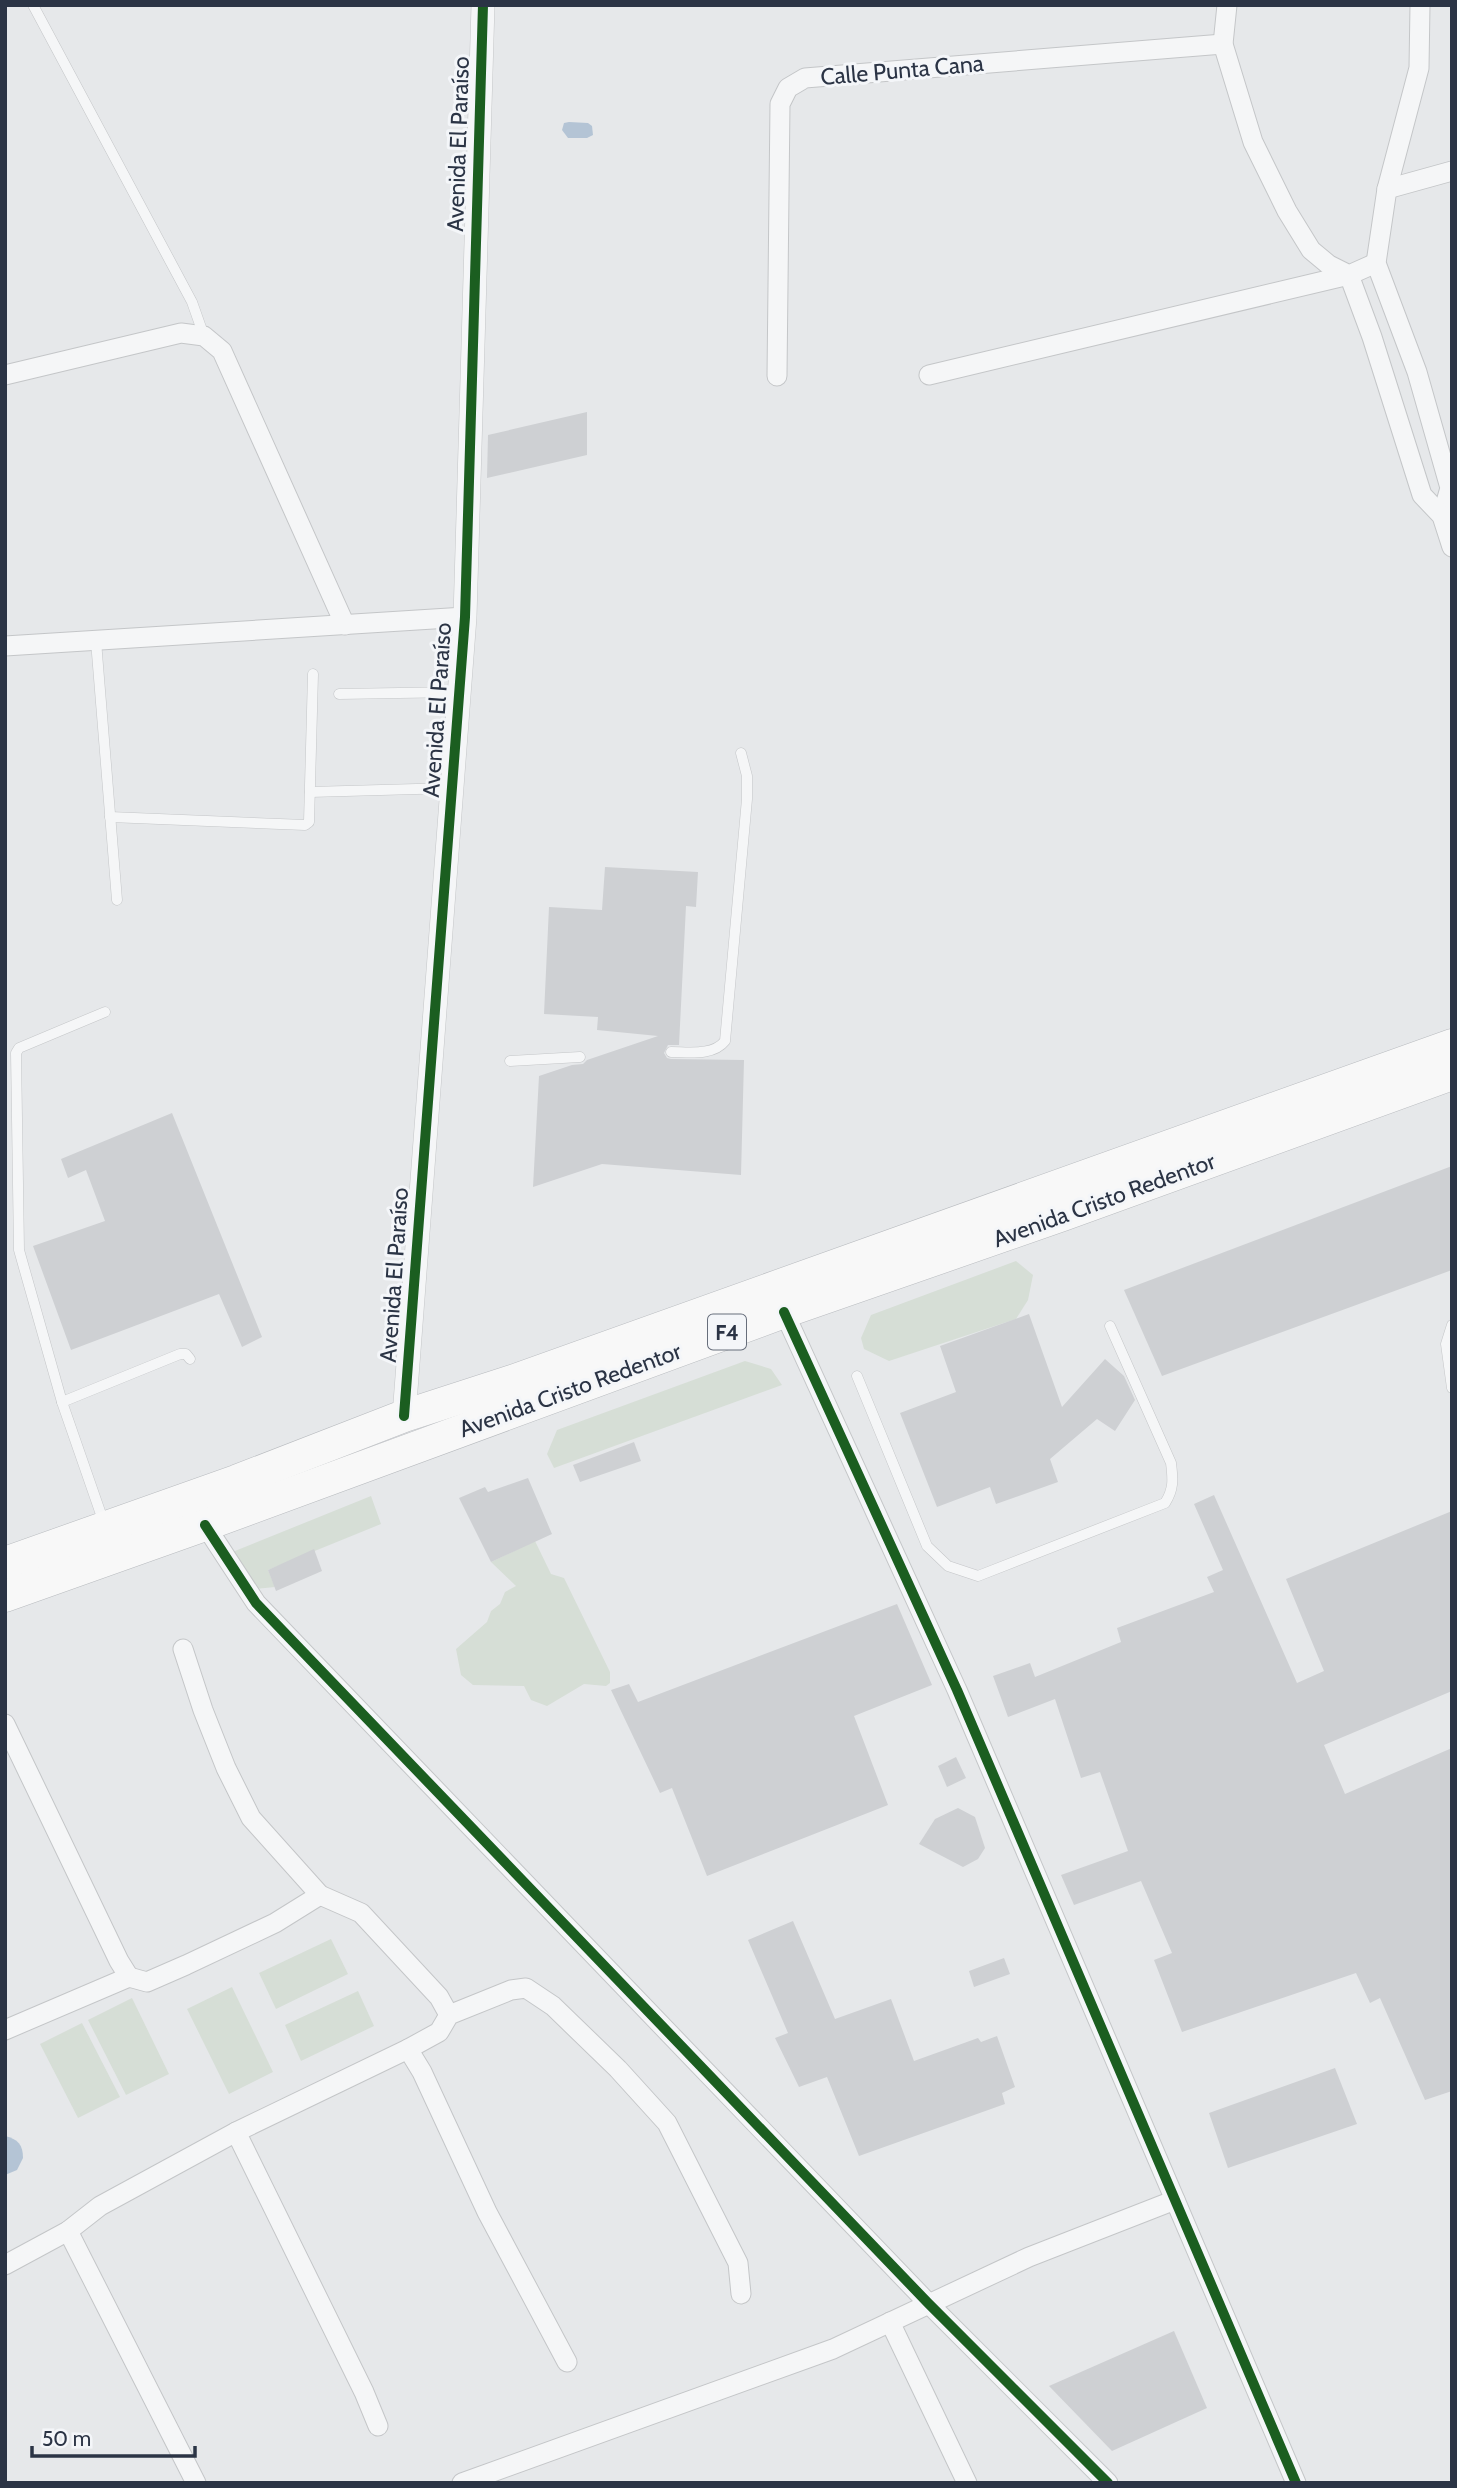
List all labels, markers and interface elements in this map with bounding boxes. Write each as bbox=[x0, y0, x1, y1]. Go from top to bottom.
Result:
street label: Calle Punta Cana bbox=[819, 49, 985, 91]
street label: Avenida El Paraíso bbox=[441, 56, 475, 232]
street label: Avenida El Paraíso bbox=[417, 622, 457, 798]
street label: Avenida Cristo Redentor bbox=[989, 1147, 1219, 1253]
street label: Avenida El Paraíso bbox=[374, 1187, 414, 1363]
road number: F4 bbox=[708, 1314, 746, 1350]
street label: Avenida Cristo Redentor bbox=[455, 1337, 685, 1443]
scale bar bbox=[32, 2414, 194, 2458]
text: 50 m bbox=[42, 2426, 91, 2451]

